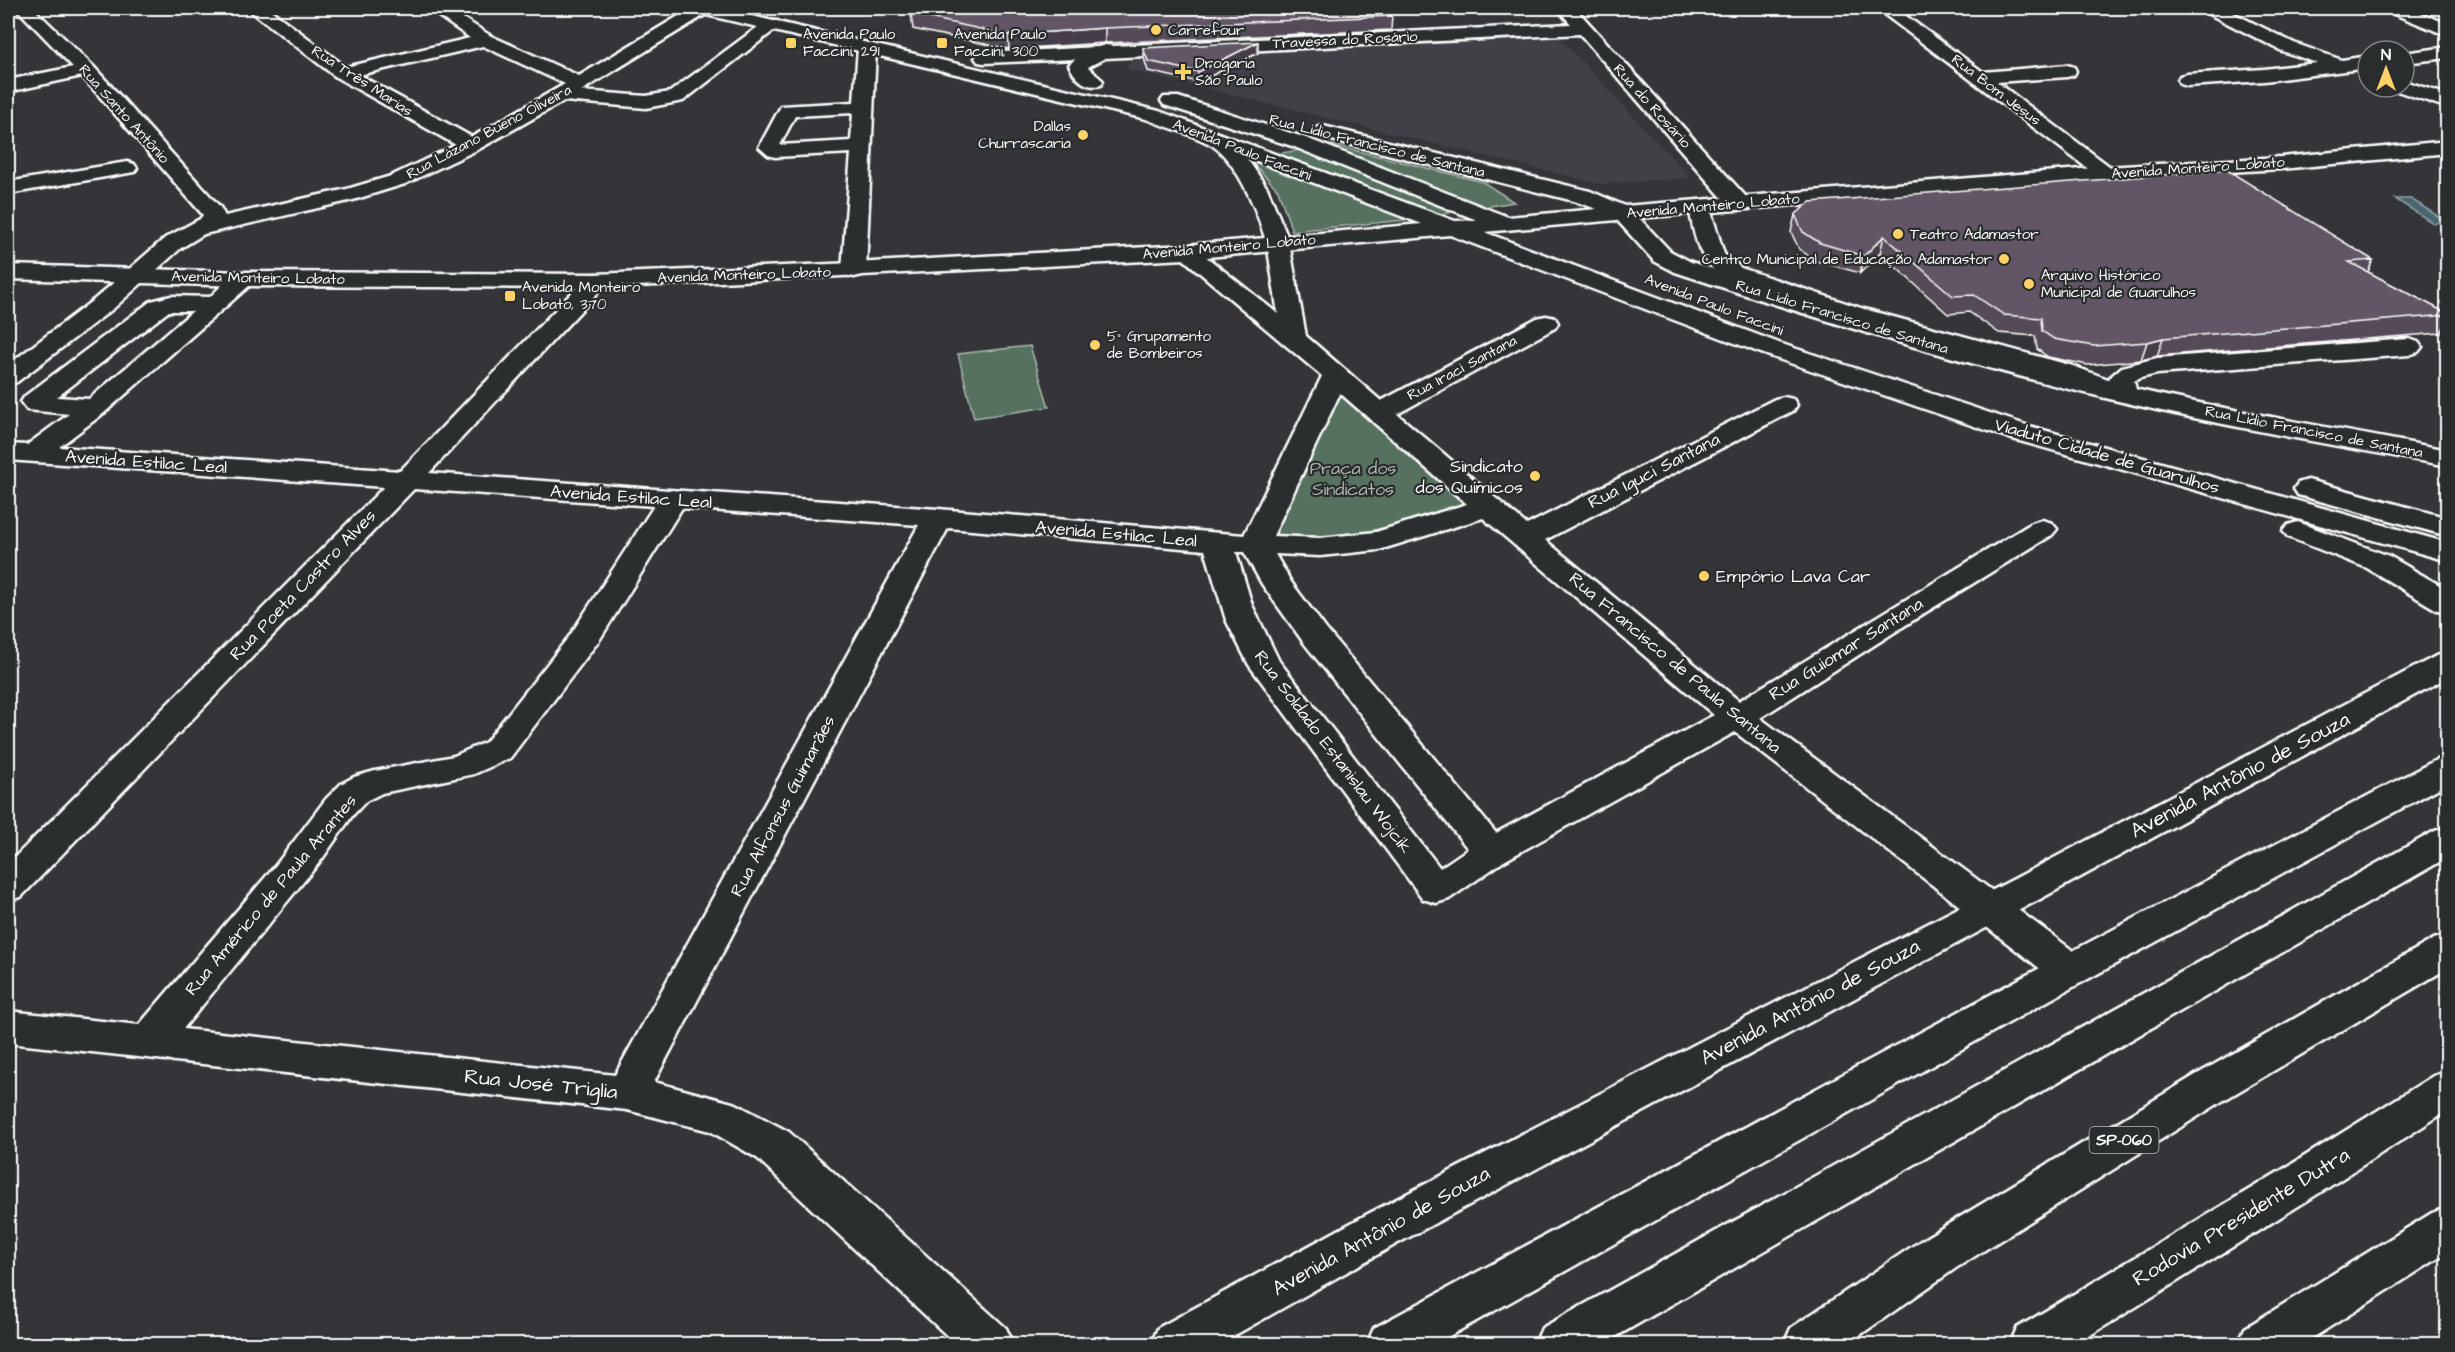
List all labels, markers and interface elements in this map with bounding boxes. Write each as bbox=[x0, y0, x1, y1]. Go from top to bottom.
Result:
place label: Carrefour bbox=[1168, 20, 1244, 41]
marker: Carrefour bbox=[1149, 23, 1163, 37]
place label: Avenida Paulo Faccini, 291 bbox=[803, 24, 896, 62]
place label: Avenida Paulo Faccini, 300 bbox=[954, 24, 1047, 62]
street label: Travessa do Rosário bbox=[1272, 26, 1419, 54]
marker: Avenida Paulo Faccini, 291 bbox=[784, 36, 798, 50]
marker: Avenida Paulo Faccini, 300 bbox=[935, 36, 949, 50]
north arrow bbox=[2356, 39, 2416, 99]
street label: Rua Três Marias bbox=[307, 40, 417, 122]
text: N bbox=[2381, 44, 2391, 66]
street label: Rua Bom Jesus bbox=[1947, 49, 2046, 131]
place label: Drogaria São Paulo bbox=[1195, 53, 1263, 91]
street label: Rua do Rosário bbox=[1608, 59, 1696, 153]
street label: Rua Santo Antônio bbox=[74, 60, 175, 169]
marker: Drogaria São Paulo bbox=[1176, 65, 1190, 79]
street label: Rua Lázano Bueno Oliveira bbox=[403, 79, 576, 184]
street label: Rua Lidio Francisco de Santana bbox=[1267, 109, 1487, 183]
street label: Avenida Paulo Faccini bbox=[1169, 114, 1315, 186]
place label: Dallas Churrascaria bbox=[978, 116, 1071, 154]
marker: Dallas Churrascaria bbox=[1076, 128, 1090, 142]
street label: Avenida Monteiro Lobato bbox=[2111, 151, 2286, 185]
street label: Avenida Monteiro Lobato bbox=[1626, 188, 1801, 224]
place label: Teatro Adamastor bbox=[1910, 224, 2038, 245]
marker: Teatro Adamastor bbox=[1891, 227, 1905, 241]
street label: Avenida Monteiro Lobato bbox=[1142, 229, 1317, 265]
place label: Centro Municipal de Educação Adamastor bbox=[1702, 249, 1992, 270]
marker: Centro Municipal de Educação Adamastor bbox=[1997, 252, 2011, 266]
street label: Avenida Monteiro Lobato bbox=[657, 261, 832, 289]
place label: Arquivo Histórico Municipal de Guarulhos bbox=[2041, 265, 2196, 303]
street label: Avenida Monteiro Lobato bbox=[171, 266, 345, 290]
street label: Avenida Paulo Faccini bbox=[1641, 269, 1787, 341]
street label: Rua Lidio Francisco de Santana bbox=[1733, 275, 1951, 360]
place label: Avenida Monteiro Lobato, 370 bbox=[522, 277, 641, 315]
marker: Arquivo Histórico Municipal de Guarulhos bbox=[2022, 277, 2036, 291]
marker: Avenida Monteiro Lobato, 370 bbox=[503, 289, 517, 303]
place label: 5° Grupamento de Bombeiros bbox=[1107, 326, 1212, 364]
street label: Rua Iraci Santana bbox=[1403, 330, 1521, 406]
marker: 5° Grupamento de Bombeiros bbox=[1088, 338, 1102, 352]
street label: Rua Lidio Francisco de Santana bbox=[2203, 401, 2425, 464]
street label: Viaduto Cidade de Guarulhos bbox=[1992, 412, 2222, 500]
street label: Rua Iguci Santana bbox=[1584, 427, 1725, 516]
street label: Avenida Estilac Leal bbox=[64, 444, 228, 480]
place label: Sindicato dos Químicos bbox=[1415, 454, 1523, 500]
park label: Praça dos Sindicatos bbox=[1310, 456, 1396, 502]
marker: Sindicato dos Químicos bbox=[1528, 469, 1542, 483]
street label: Avenida Estilac Leal bbox=[549, 479, 713, 515]
street label: Rua Poeta Castro Alves bbox=[224, 504, 382, 666]
street label: Avenida Estilac Leal bbox=[1034, 514, 1198, 554]
place label: Empório Lava Car bbox=[1716, 564, 1870, 589]
street label: Rua Francisco de Paula Santana bbox=[1563, 567, 1787, 759]
marker: Empório Lava Car bbox=[1697, 569, 1711, 583]
street label: Rua Guiomar Santana bbox=[1764, 591, 1928, 707]
street label: Rua Soldado Estanislau Wojcik bbox=[1248, 645, 1418, 859]
street label: Avenida Antônio de Souza bbox=[2125, 705, 2355, 845]
street label: Rua Alfonsus Guimarães bbox=[724, 711, 842, 901]
street label: Rua Américo de Paula Arantes bbox=[179, 789, 363, 1001]
street label: Avenida Antônio de Souza bbox=[1695, 932, 1925, 1072]
street label: Rua José Triglia bbox=[463, 1062, 619, 1108]
road number: SP-060 bbox=[2090, 1127, 2158, 1153]
street label: Rodovia Presidente Dutra bbox=[2127, 1140, 2355, 1293]
street label: Avenida Antônio de Souza bbox=[1267, 1159, 1495, 1303]

